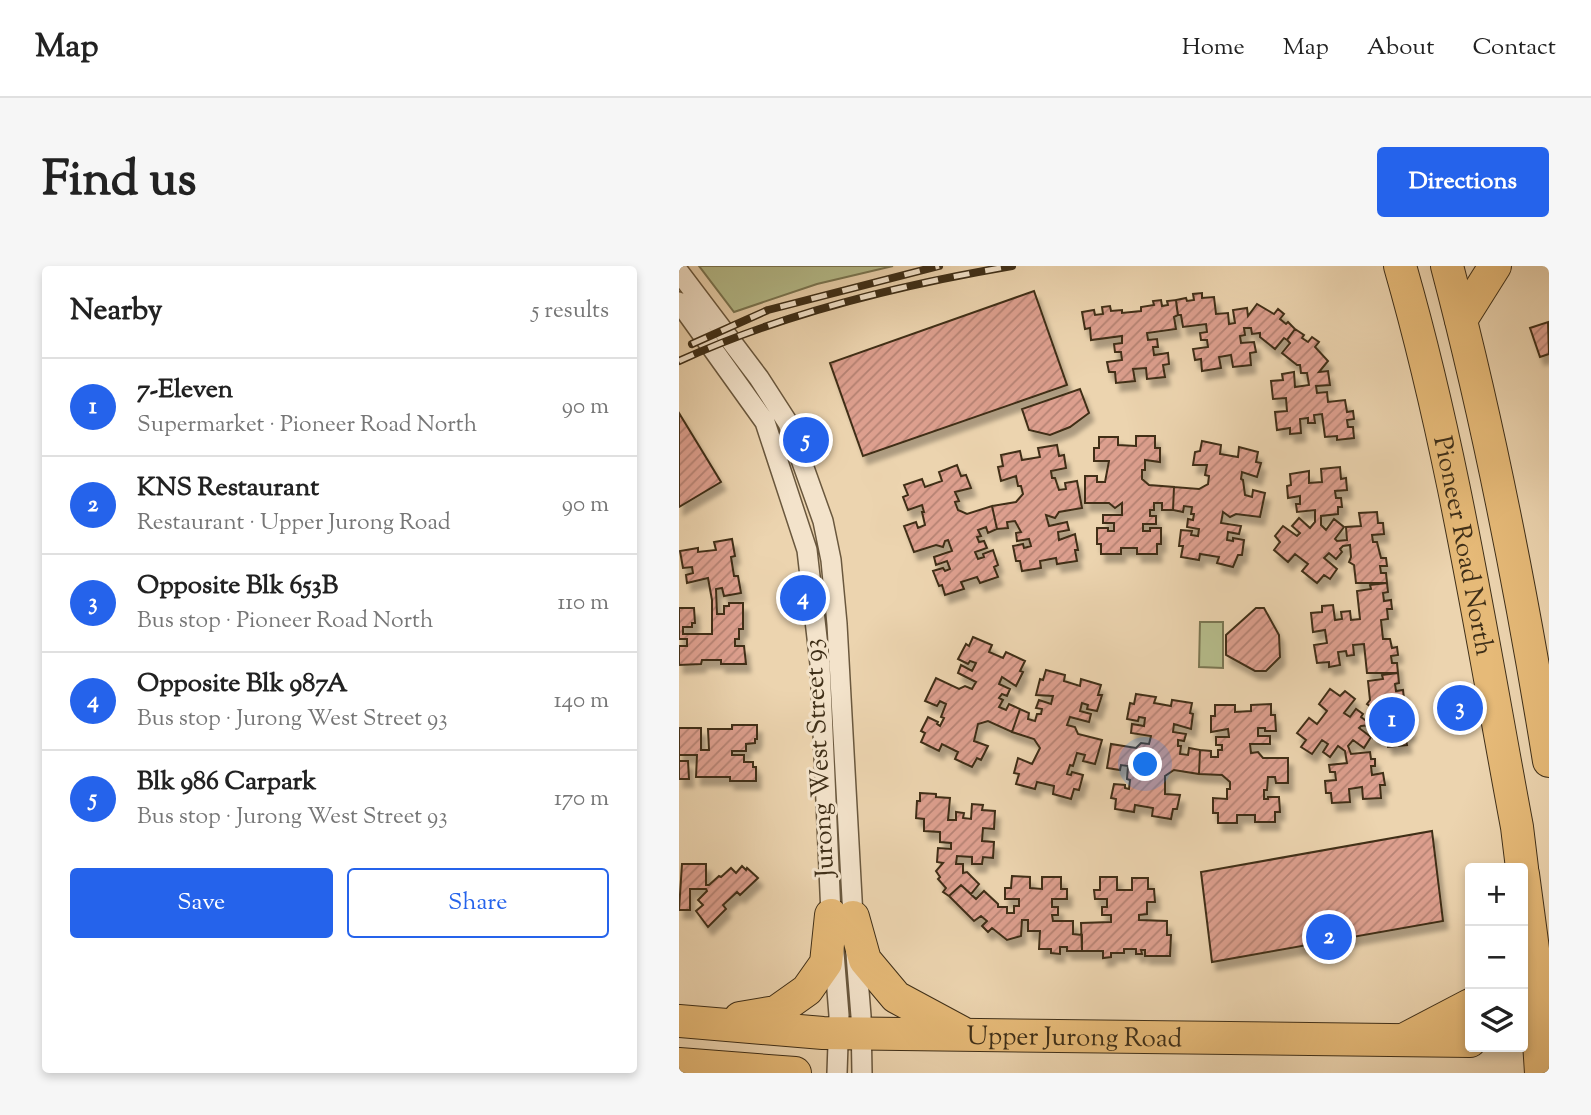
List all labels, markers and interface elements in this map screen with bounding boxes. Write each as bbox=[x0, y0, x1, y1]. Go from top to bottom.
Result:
text: Map bbox=[35, 24, 99, 72]
text: Home bbox=[1182, 31, 1245, 65]
text: Map bbox=[1283, 31, 1329, 65]
text: About bbox=[1367, 31, 1434, 65]
text: Contact bbox=[1472, 31, 1556, 65]
text: Find us bbox=[42, 147, 196, 217]
button: Directions bbox=[1377, 147, 1549, 217]
text: Nearby bbox=[70, 290, 162, 333]
text: 5 results bbox=[532, 295, 609, 328]
text: 7-Eleven bbox=[137, 372, 233, 409]
text: 1 bbox=[89, 391, 97, 424]
text: 90 m bbox=[562, 391, 609, 424]
text: Supermarket · Pioneer Road North bbox=[137, 409, 477, 442]
pin: 5 bbox=[783, 414, 829, 466]
street label: Pioneer Road North bbox=[1422, 433, 1501, 659]
text: KNS Restaurant bbox=[137, 470, 319, 507]
text: 2 bbox=[88, 489, 98, 522]
text: 90 m bbox=[562, 489, 609, 522]
text: Restaurant · Upper Jurong Road bbox=[137, 507, 451, 540]
text: Opposite Blk 653B bbox=[137, 568, 338, 605]
pin: 4 bbox=[780, 572, 826, 624]
text: 3 bbox=[88, 587, 98, 620]
text: 110 m bbox=[558, 587, 609, 620]
text: Bus stop · Pioneer Road North bbox=[137, 605, 433, 638]
street label: Jurong West Street 93 bbox=[796, 638, 845, 880]
text: Opposite Blk 987A bbox=[137, 666, 348, 703]
pin: 3 bbox=[1437, 682, 1483, 734]
text: 4 bbox=[87, 685, 99, 718]
text: 140 m bbox=[554, 685, 609, 718]
pin: 1 bbox=[1369, 694, 1415, 746]
text: Bus stop · Jurong West Street 93 bbox=[137, 703, 447, 736]
your location bbox=[1128, 747, 1162, 781]
text: Blk 986 Carpark bbox=[137, 764, 316, 801]
text: 5 bbox=[89, 783, 97, 816]
text: 170 m bbox=[554, 783, 609, 816]
text: Bus stop · Jurong West Street 93 bbox=[137, 801, 447, 834]
map controls bbox=[1465, 863, 1528, 1052]
button: + bbox=[1465, 863, 1528, 926]
button: Save bbox=[70, 868, 333, 938]
button: Share bbox=[347, 868, 609, 938]
pin: 2 bbox=[1306, 911, 1352, 963]
button: − bbox=[1465, 926, 1528, 989]
button: layers bbox=[1465, 989, 1528, 1052]
street label: Upper Jurong Road bbox=[966, 1019, 1183, 1058]

